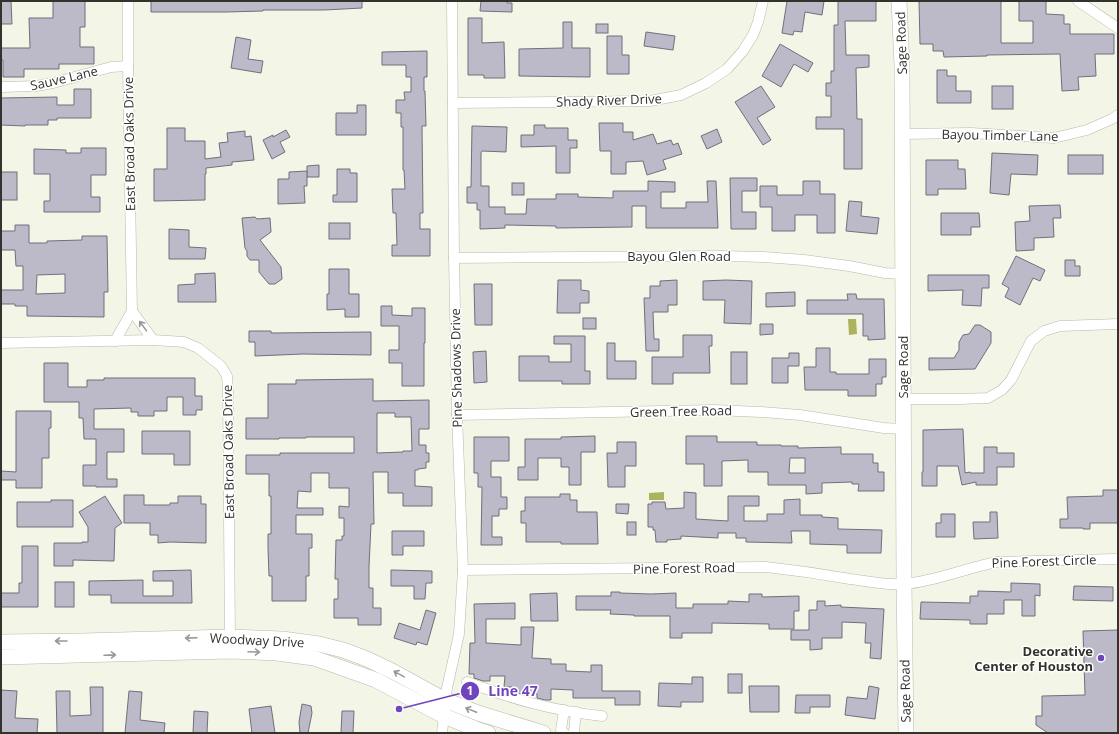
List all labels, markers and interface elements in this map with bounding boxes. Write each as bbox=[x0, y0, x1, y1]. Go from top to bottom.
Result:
street label: Sage Road bbox=[891, 11, 911, 75]
street label: Sauve Lane bbox=[28, 61, 100, 95]
street label: East Broad Oaks Drive bbox=[119, 77, 139, 211]
street label: Shady River Drive bbox=[556, 89, 662, 111]
street label: Bayou Timber Lane bbox=[941, 125, 1059, 145]
street label: Bayou Glen Road bbox=[627, 247, 731, 265]
street label: Pine Shadows Drive bbox=[446, 308, 466, 428]
one-way arrow bbox=[139, 320, 147, 331]
street label: Sage Road bbox=[894, 335, 912, 399]
street label: East Broad Oaks Drive bbox=[218, 385, 238, 519]
street label: Green Tree Road bbox=[630, 401, 732, 421]
street label: Pine Forest Circle bbox=[991, 550, 1097, 572]
street label: Pine Forest Road bbox=[633, 558, 735, 578]
street label: Woodway Drive bbox=[209, 629, 305, 651]
one-way arrow bbox=[185, 634, 198, 642]
one-way arrow bbox=[55, 637, 68, 645]
place label: Decorative Center of Houston bbox=[974, 642, 1093, 675]
one-way arrow bbox=[247, 649, 260, 656]
one-way arrow bbox=[103, 651, 116, 659]
marker: Decorative Center of Houston bbox=[1096, 653, 1106, 663]
street label: Sage Road bbox=[895, 659, 915, 723]
one-way arrow bbox=[393, 670, 405, 678]
callout: Line 47 bbox=[460, 678, 545, 704]
text: Line 47 bbox=[488, 681, 538, 700]
text: 1 bbox=[467, 682, 473, 699]
one-way arrow bbox=[465, 706, 477, 713]

